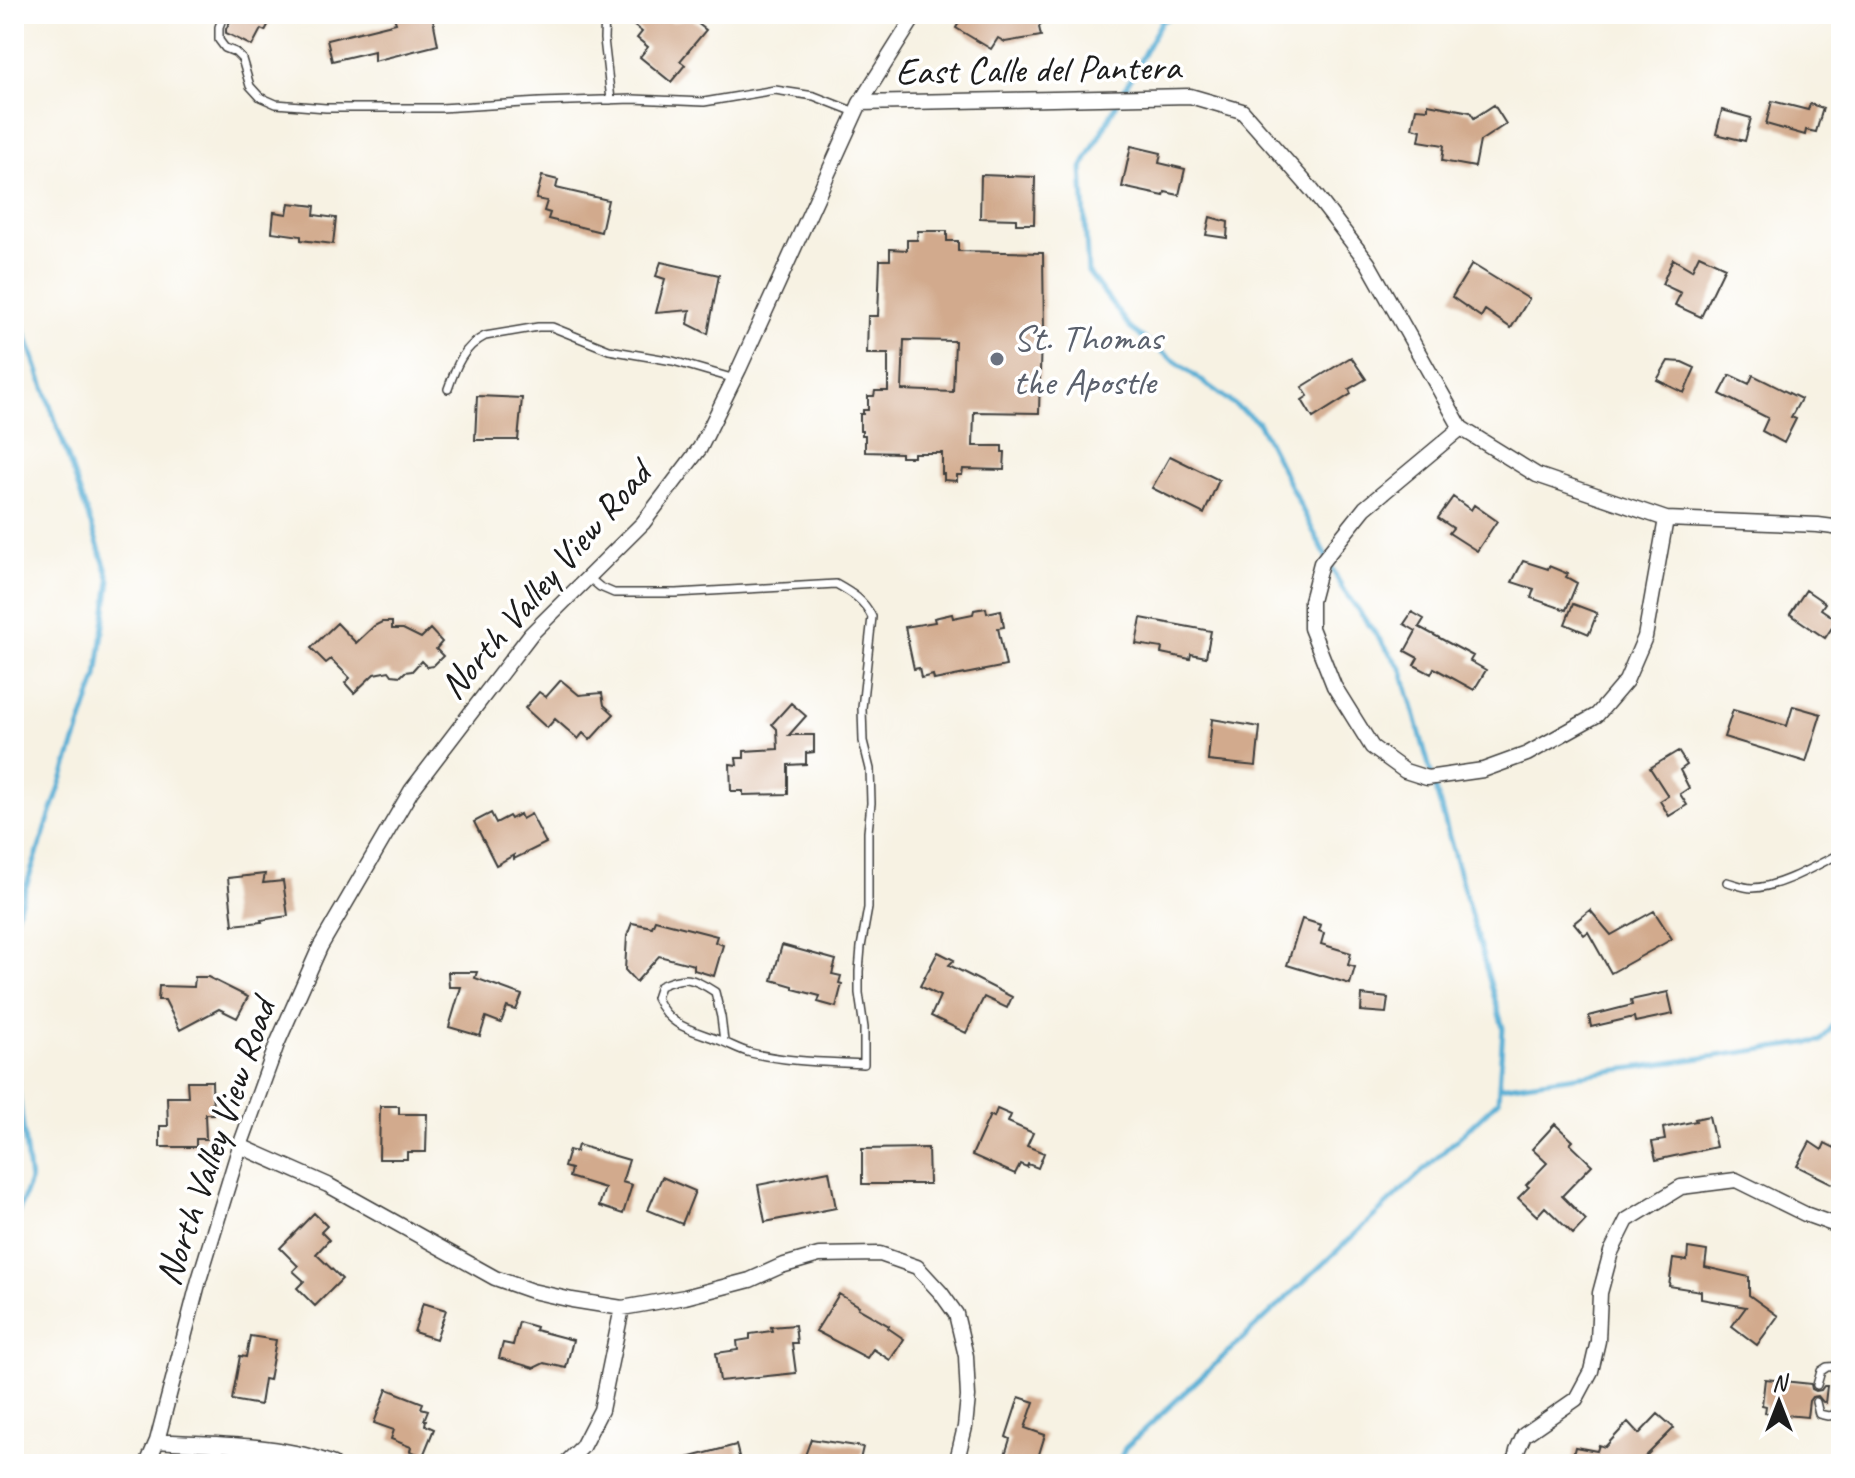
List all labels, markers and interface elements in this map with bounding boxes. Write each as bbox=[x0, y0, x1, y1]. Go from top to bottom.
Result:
street label: East Calle del Pantera bbox=[895, 43, 1183, 95]
place label: St. Thomas the Apostle bbox=[1013, 314, 1165, 405]
marker: St. Thomas the Apostle bbox=[988, 350, 1006, 368]
street label: North Valley View Road bbox=[429, 447, 665, 708]
street label: North Valley View Road bbox=[144, 987, 288, 1291]
north arrow bbox=[1739, 1362, 1819, 1442]
text: N bbox=[1772, 1369, 1789, 1397]

